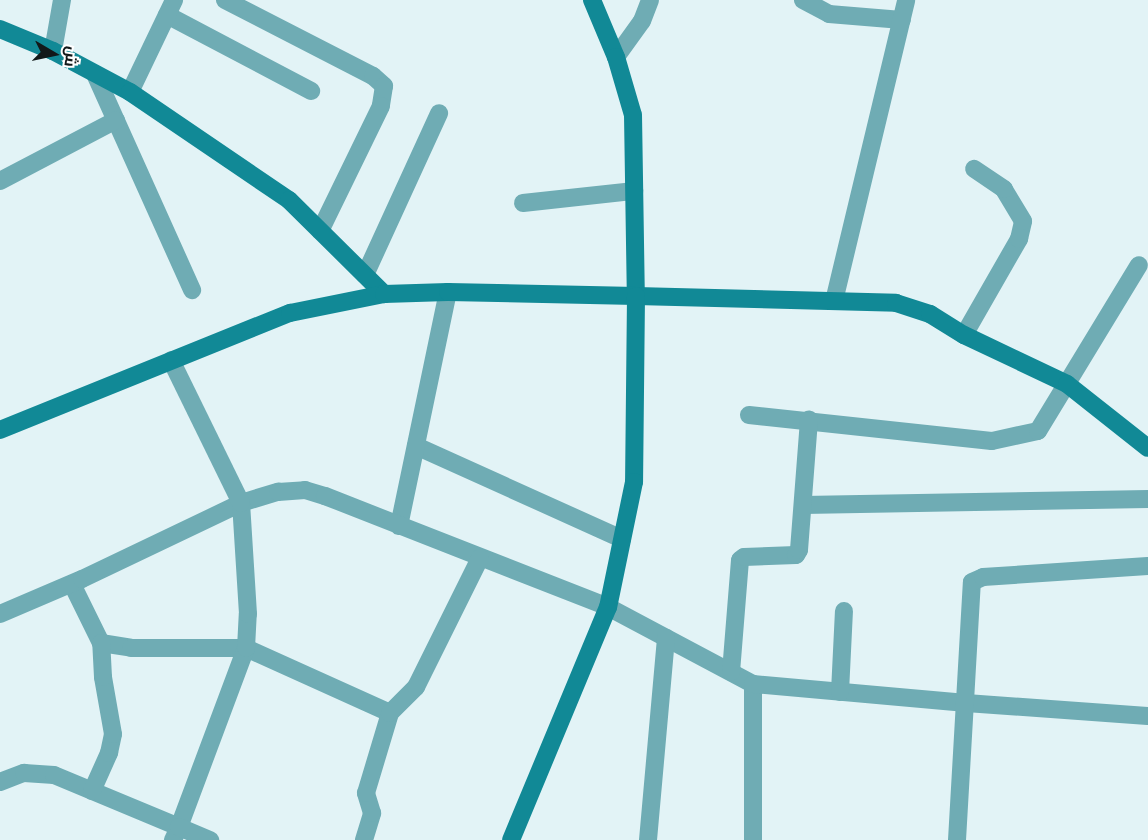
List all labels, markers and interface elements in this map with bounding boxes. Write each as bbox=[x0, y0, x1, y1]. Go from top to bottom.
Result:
north arrow bbox=[24, 24, 84, 84]
text: ش bbox=[61, 45, 82, 68]

